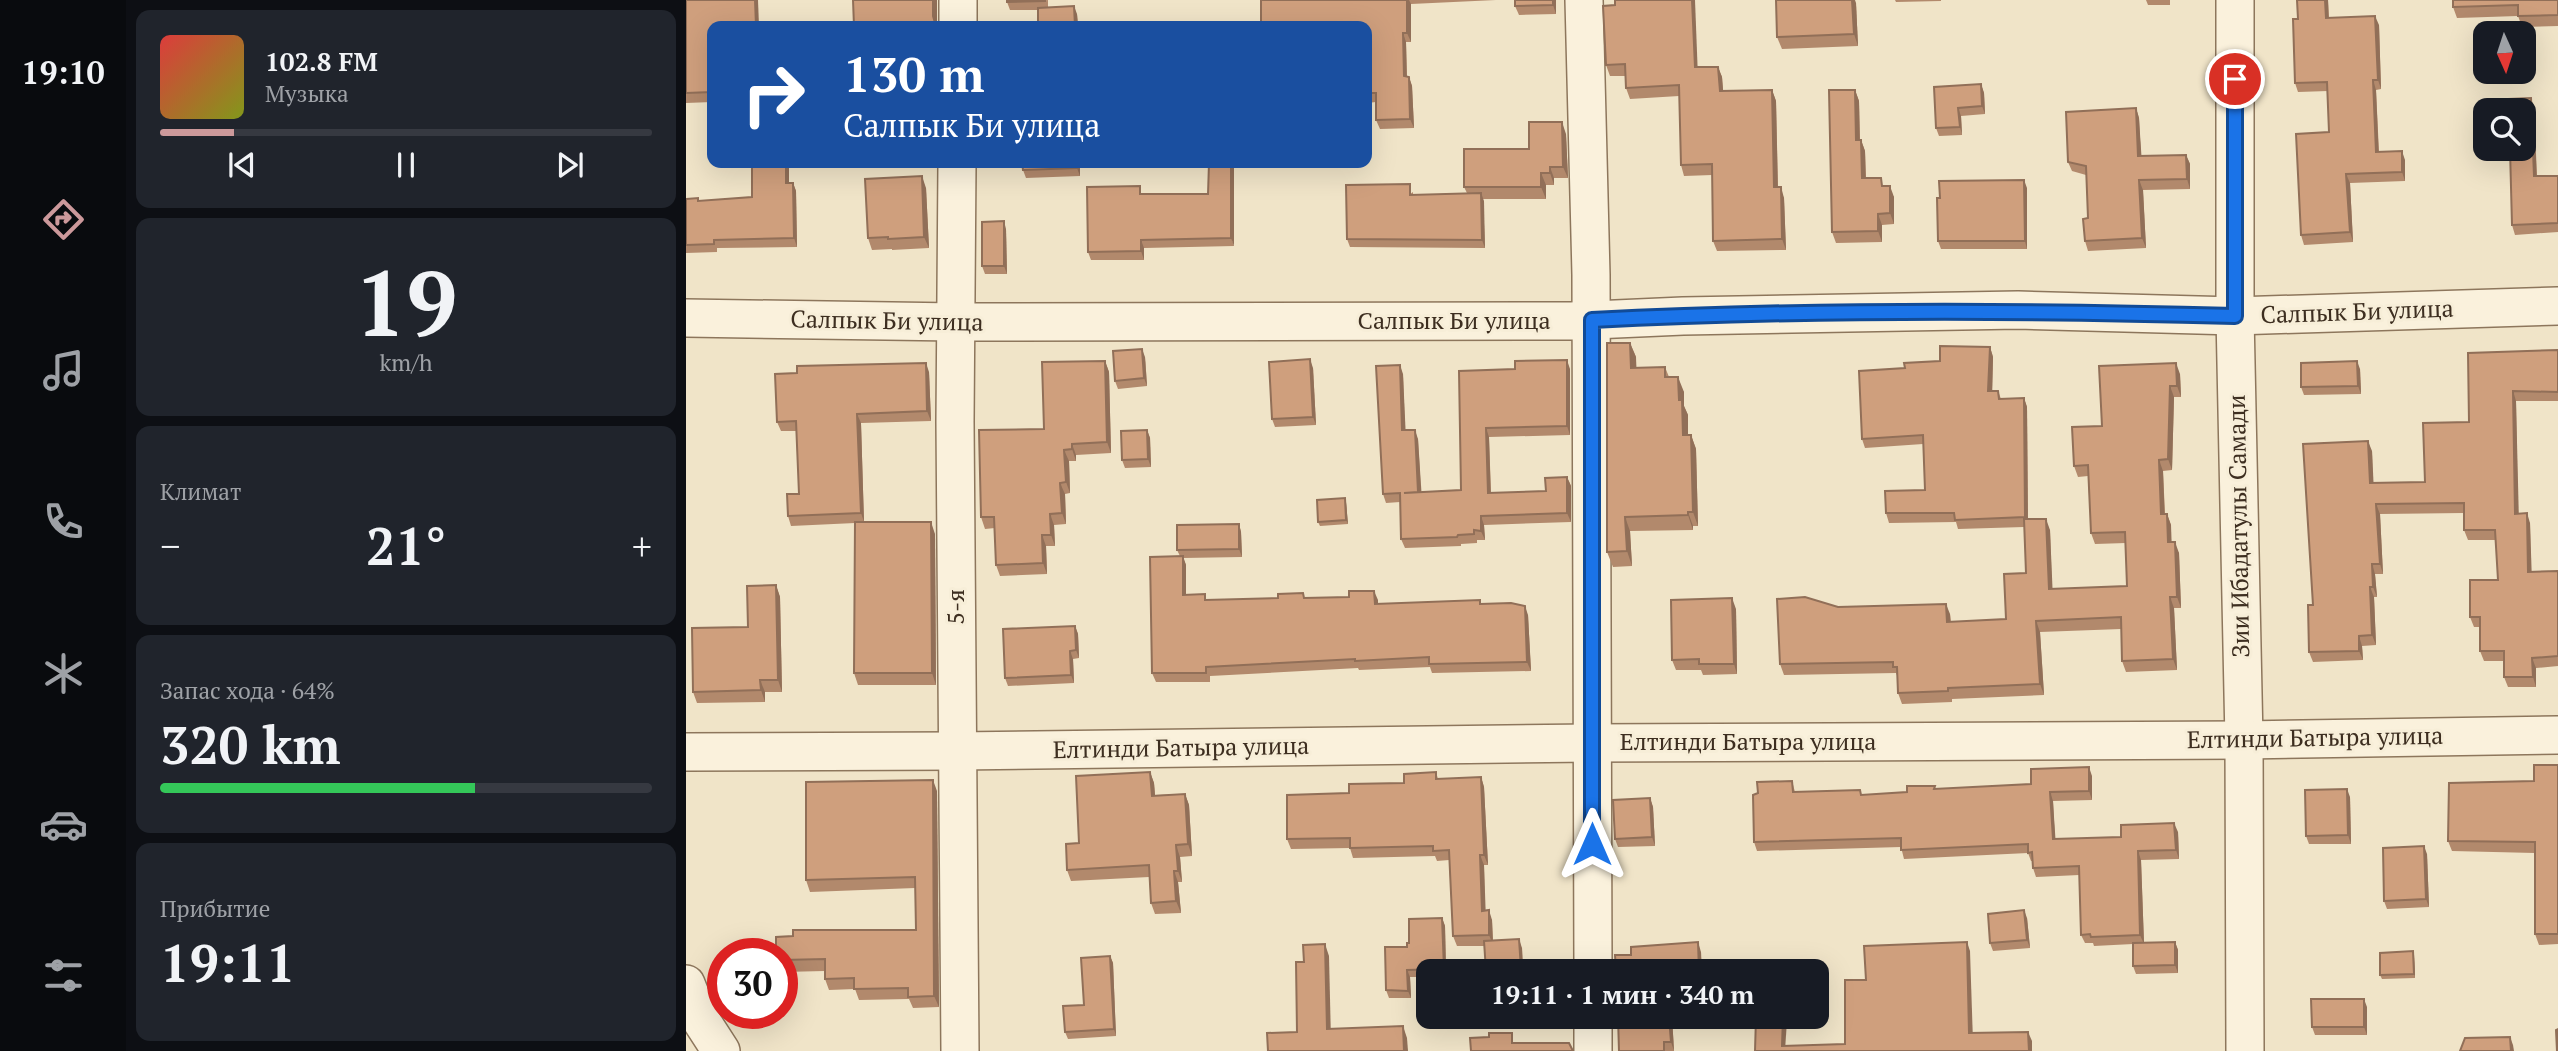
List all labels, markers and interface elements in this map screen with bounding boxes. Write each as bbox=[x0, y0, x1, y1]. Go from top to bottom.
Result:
north arrow bbox=[2473, 21, 2536, 84]
map controls bbox=[2473, 21, 2536, 161]
text: 130 m bbox=[843, 41, 985, 106]
text: 102.8 FM bbox=[265, 44, 378, 78]
icon: right bbox=[728, 49, 819, 140]
pin bbox=[2205, 49, 2265, 109]
text: 19:10 bbox=[21, 51, 105, 93]
icon: arrive bbox=[2216, 60, 2254, 98]
text: Музыка bbox=[265, 78, 349, 109]
button: search bbox=[2473, 98, 2536, 161]
text: Салпык Би улица bbox=[843, 104, 1100, 146]
icon: previous bbox=[223, 146, 261, 184]
icon: pause bbox=[387, 146, 425, 184]
icon: next bbox=[551, 146, 589, 184]
icon: directions bbox=[39, 195, 88, 244]
text: 19 bbox=[355, 241, 457, 362]
street label: Салпык Би улица bbox=[2260, 292, 2454, 330]
street label: Салпык Би улица bbox=[790, 302, 984, 338]
street label: Салпык Би улица bbox=[1357, 304, 1551, 336]
icon: music bbox=[39, 346, 88, 395]
text: km/h bbox=[379, 347, 433, 378]
street label: Зии Ибадатулы Самади bbox=[2220, 394, 2256, 658]
text: Климат bbox=[160, 476, 241, 507]
icon: phone bbox=[39, 497, 88, 546]
text: 21° bbox=[366, 511, 446, 580]
text: − bbox=[160, 521, 180, 571]
text: + bbox=[632, 521, 652, 571]
street label: 5-я bbox=[939, 589, 971, 625]
icon: climate bbox=[39, 649, 88, 698]
text: Запас хода · 64% bbox=[160, 675, 335, 706]
text: 320 km bbox=[160, 710, 341, 779]
street label: Елтинди Батыра улица bbox=[2186, 719, 2444, 755]
street label: Елтинди Батыра улица bbox=[1620, 725, 1876, 757]
street label: Елтинди Батыра улица bbox=[1052, 729, 1310, 765]
icon: car bbox=[39, 800, 88, 849]
position arrow bbox=[1555, 807, 1629, 881]
text: Прибытие bbox=[160, 893, 270, 924]
text: 19:11 bbox=[160, 928, 295, 997]
speed limit sign: 30 bbox=[707, 938, 798, 1029]
icon: filters bbox=[39, 951, 88, 1000]
text: 19:11 · 1 мин · 340 m bbox=[1491, 977, 1754, 1011]

